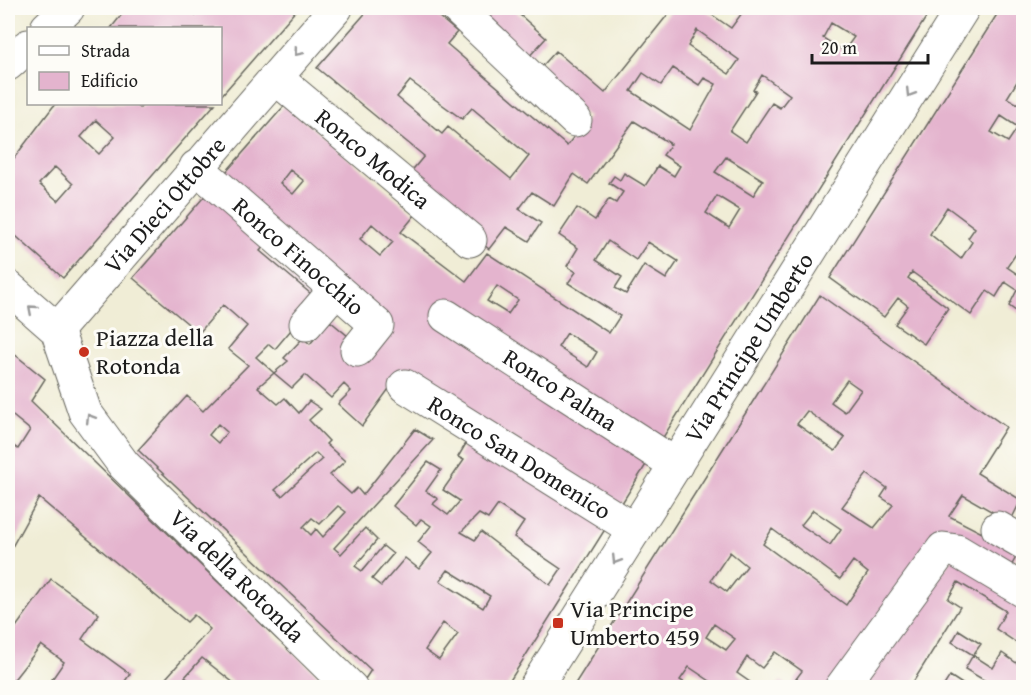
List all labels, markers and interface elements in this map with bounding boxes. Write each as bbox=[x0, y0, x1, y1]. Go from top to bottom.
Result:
legend bbox=[27, 27, 222, 105]
scale bar bbox=[812, 27, 928, 65]
text: 20 m bbox=[821, 34, 857, 61]
text: Strada bbox=[81, 37, 131, 64]
one-way arrow bbox=[294, 45, 305, 56]
text: Edificio bbox=[81, 67, 138, 94]
one-way arrow bbox=[905, 87, 917, 97]
street label: Ronco Modica bbox=[308, 100, 439, 217]
street label: Via Dieci Ottobre bbox=[95, 129, 234, 281]
street label: Ronco Finocchio bbox=[225, 189, 373, 324]
street label: Via Principe Umberto bbox=[676, 246, 822, 449]
one-way arrow bbox=[28, 305, 39, 316]
place label: Piazza della Rotonda bbox=[96, 320, 214, 383]
street label: Ronco Palma bbox=[496, 340, 625, 440]
marker: Piazza della Rotonda bbox=[77, 345, 91, 359]
street label: Ronco San Domenico bbox=[421, 387, 618, 528]
one-way arrow bbox=[85, 414, 97, 424]
street label: Via della Rotonda bbox=[162, 501, 313, 651]
one-way arrow bbox=[611, 554, 623, 564]
place label: Via Principe Umberto 459 bbox=[570, 591, 700, 654]
marker: Via Principe Umberto 459 bbox=[551, 616, 565, 630]

